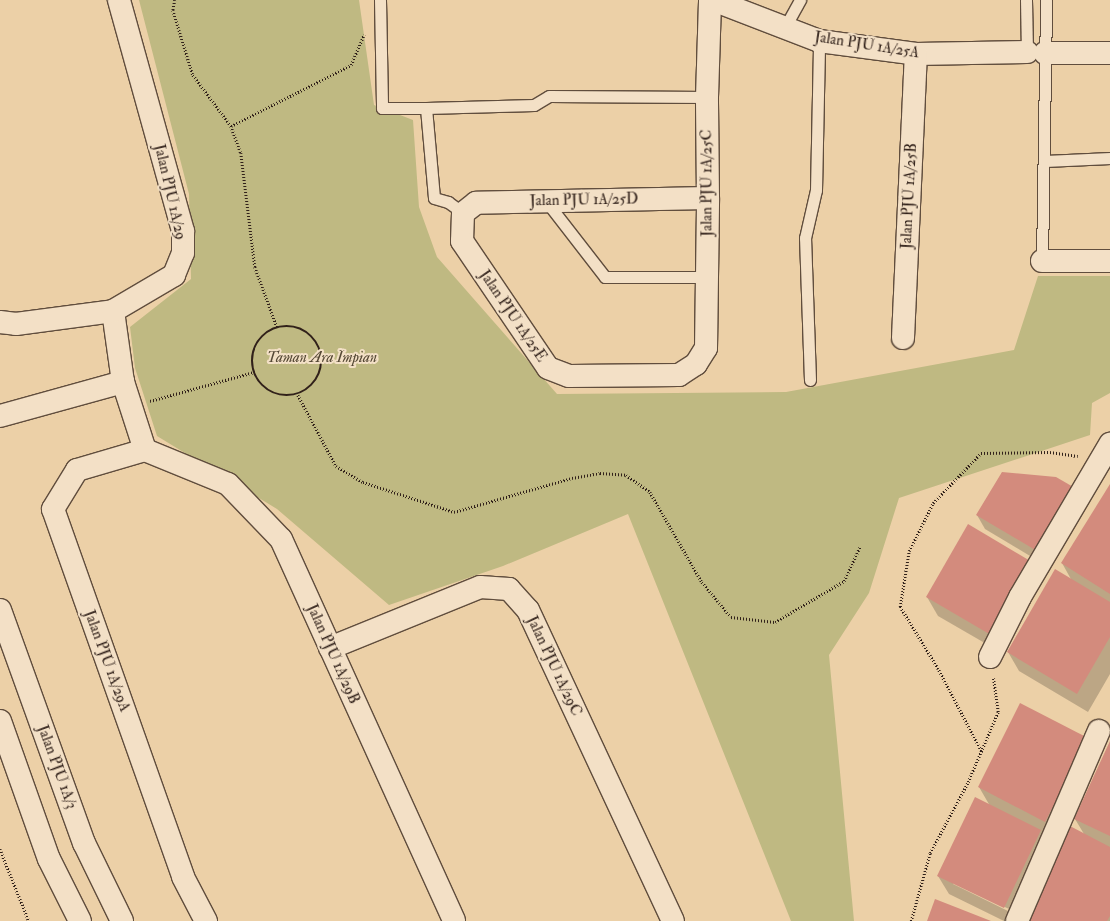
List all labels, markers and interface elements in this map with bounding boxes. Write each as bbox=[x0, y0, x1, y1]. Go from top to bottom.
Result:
street label: Jalan PJU 1A/25A bbox=[813, 28, 921, 62]
street label: Jalan PJU 1A/25C bbox=[698, 129, 716, 237]
street label: Jalan PJU 1A/29 bbox=[150, 142, 190, 242]
street label: Jalan PJU 1A/25B bbox=[897, 143, 921, 249]
street label: Jalan PJU 1A/25D bbox=[530, 190, 638, 210]
street label: Jalan PJU 1A/25E bbox=[476, 267, 550, 365]
park label: Taman Ara Impian bbox=[267, 349, 377, 367]
street label: Jalan PJU 1A/29B bbox=[303, 601, 363, 707]
street label: Jalan PJU 1A/29A bbox=[80, 608, 134, 714]
street label: Jalan PJU 1A/29C bbox=[523, 613, 585, 719]
street label: Jalan PJU 1A/3 bbox=[33, 723, 81, 811]

